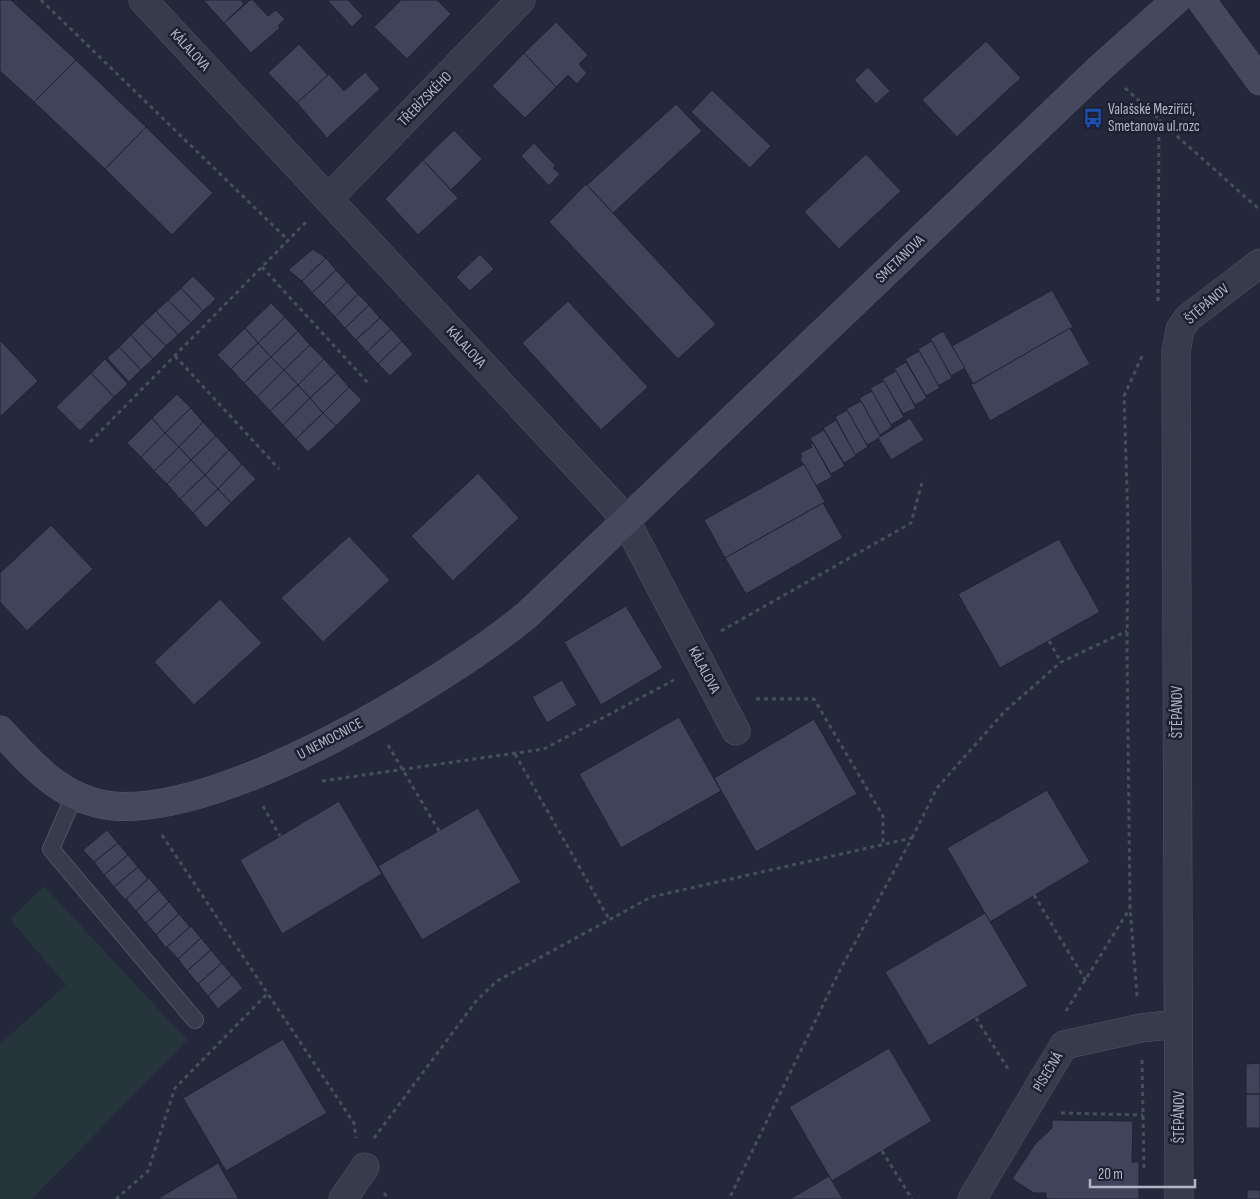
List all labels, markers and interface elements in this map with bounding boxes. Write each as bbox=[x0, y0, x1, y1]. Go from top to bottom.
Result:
street label: KÁLALOVA bbox=[166, 25, 215, 75]
street label: TŘEBÍZSKÉHO bbox=[394, 67, 456, 131]
place label: Valašské Meziříčí, Smetanova ul.rozc bbox=[1108, 100, 1200, 136]
bus stop icon: Valašské Meziříčí, Smetanova ul.rozc bbox=[1082, 107, 1104, 129]
street label: SMETANOVA bbox=[871, 231, 929, 287]
street label: ŠTĚPÁNOV bbox=[1181, 279, 1233, 328]
street label: KÁLALOVA bbox=[442, 322, 491, 372]
street label: KÁLALOVA bbox=[684, 643, 725, 697]
street label: ŠTĚPÁNOV bbox=[1168, 685, 1187, 738]
street label: U NEMOCNICE bbox=[294, 714, 366, 764]
street label: PÍSEČNÁ bbox=[1029, 1048, 1068, 1095]
street label: ŠTĚPÁNOV bbox=[1170, 1090, 1189, 1143]
scale bar bbox=[1090, 1156, 1195, 1188]
text: 20 m bbox=[1098, 1165, 1123, 1184]

